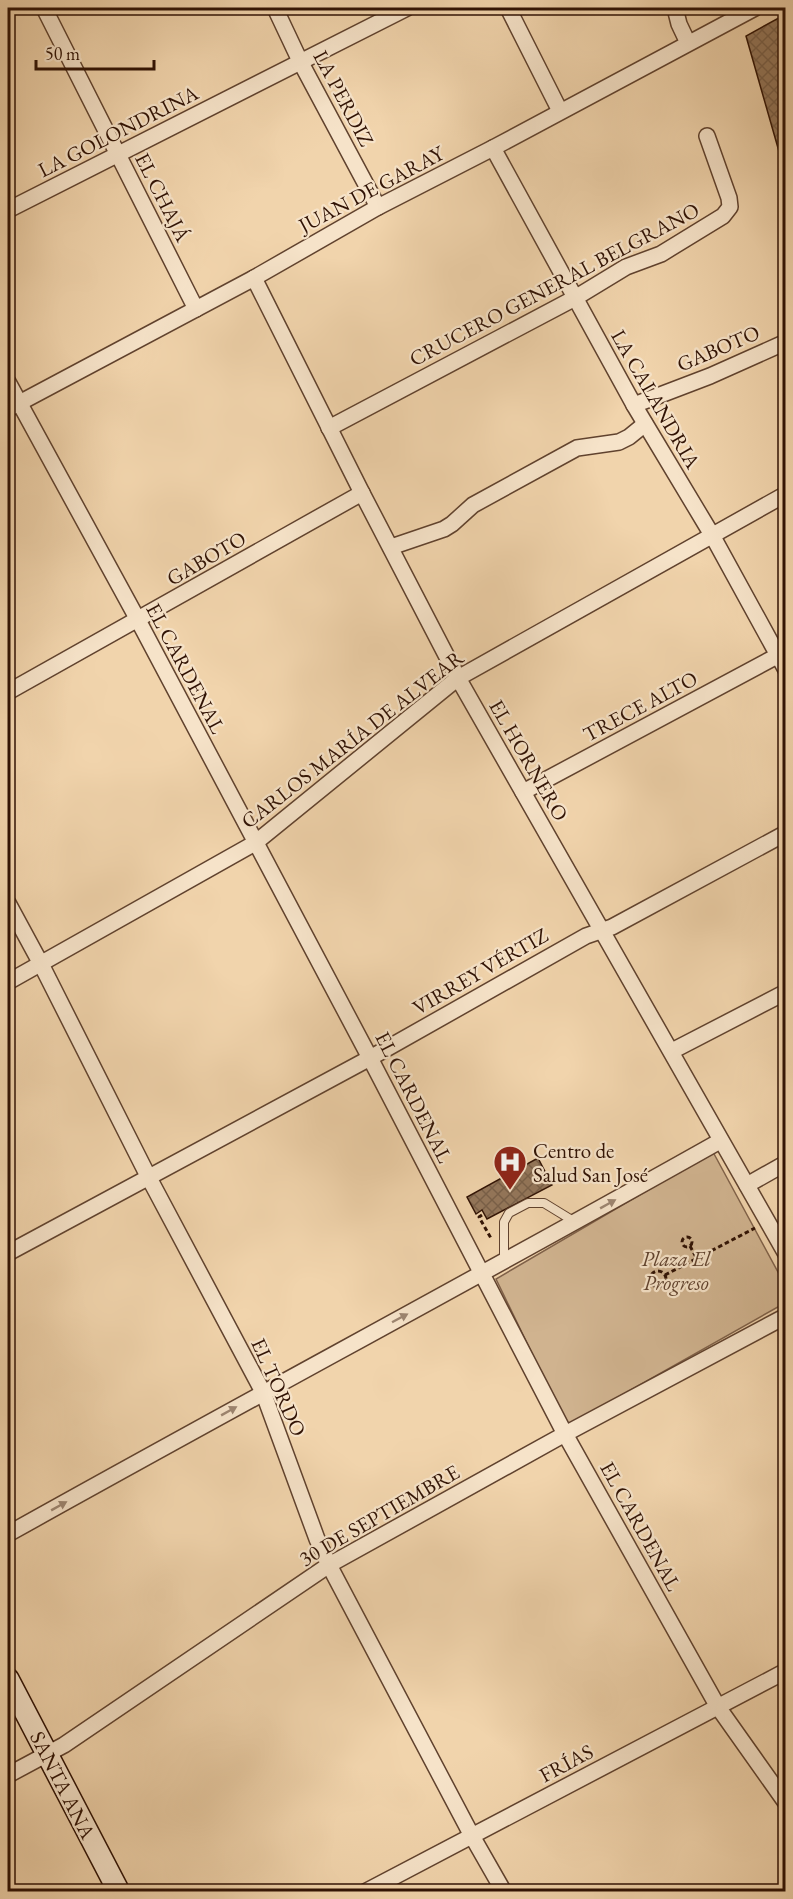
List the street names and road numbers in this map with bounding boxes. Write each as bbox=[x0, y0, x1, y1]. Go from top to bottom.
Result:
street label: LA PERDIZ bbox=[307, 45, 381, 151]
street label: LA GOLONDRINA bbox=[33, 79, 203, 183]
street label: JUAN DE GARAY bbox=[292, 139, 450, 240]
street label: EL CHAJÁ bbox=[129, 148, 197, 247]
street label: CRUCERO GENERAL BELGRANO bbox=[404, 196, 704, 372]
street label: GABOTO bbox=[672, 318, 764, 378]
street label: LA CALANDRIA bbox=[605, 325, 707, 474]
street label: GABOTO bbox=[161, 524, 251, 592]
street label: EL CARDENAL bbox=[140, 598, 232, 738]
street label: CARLOS MARÍA DE ALVEAR bbox=[235, 643, 470, 834]
street label: TRECE ALTO bbox=[578, 665, 702, 747]
street label: EL HORNERO bbox=[483, 694, 575, 826]
street label: VIRREY VÉRTIZ bbox=[407, 921, 553, 1021]
street label: EL CARDENAL bbox=[369, 1027, 459, 1168]
street label: EL TORDO bbox=[245, 1334, 313, 1440]
street label: EL CARDENAL bbox=[594, 1457, 688, 1596]
street label: 30 DE SEPTIEMBRE bbox=[294, 1458, 464, 1572]
street label: SANTA ANA bbox=[24, 1726, 102, 1844]
street label: FRÍAS bbox=[534, 1738, 598, 1788]

